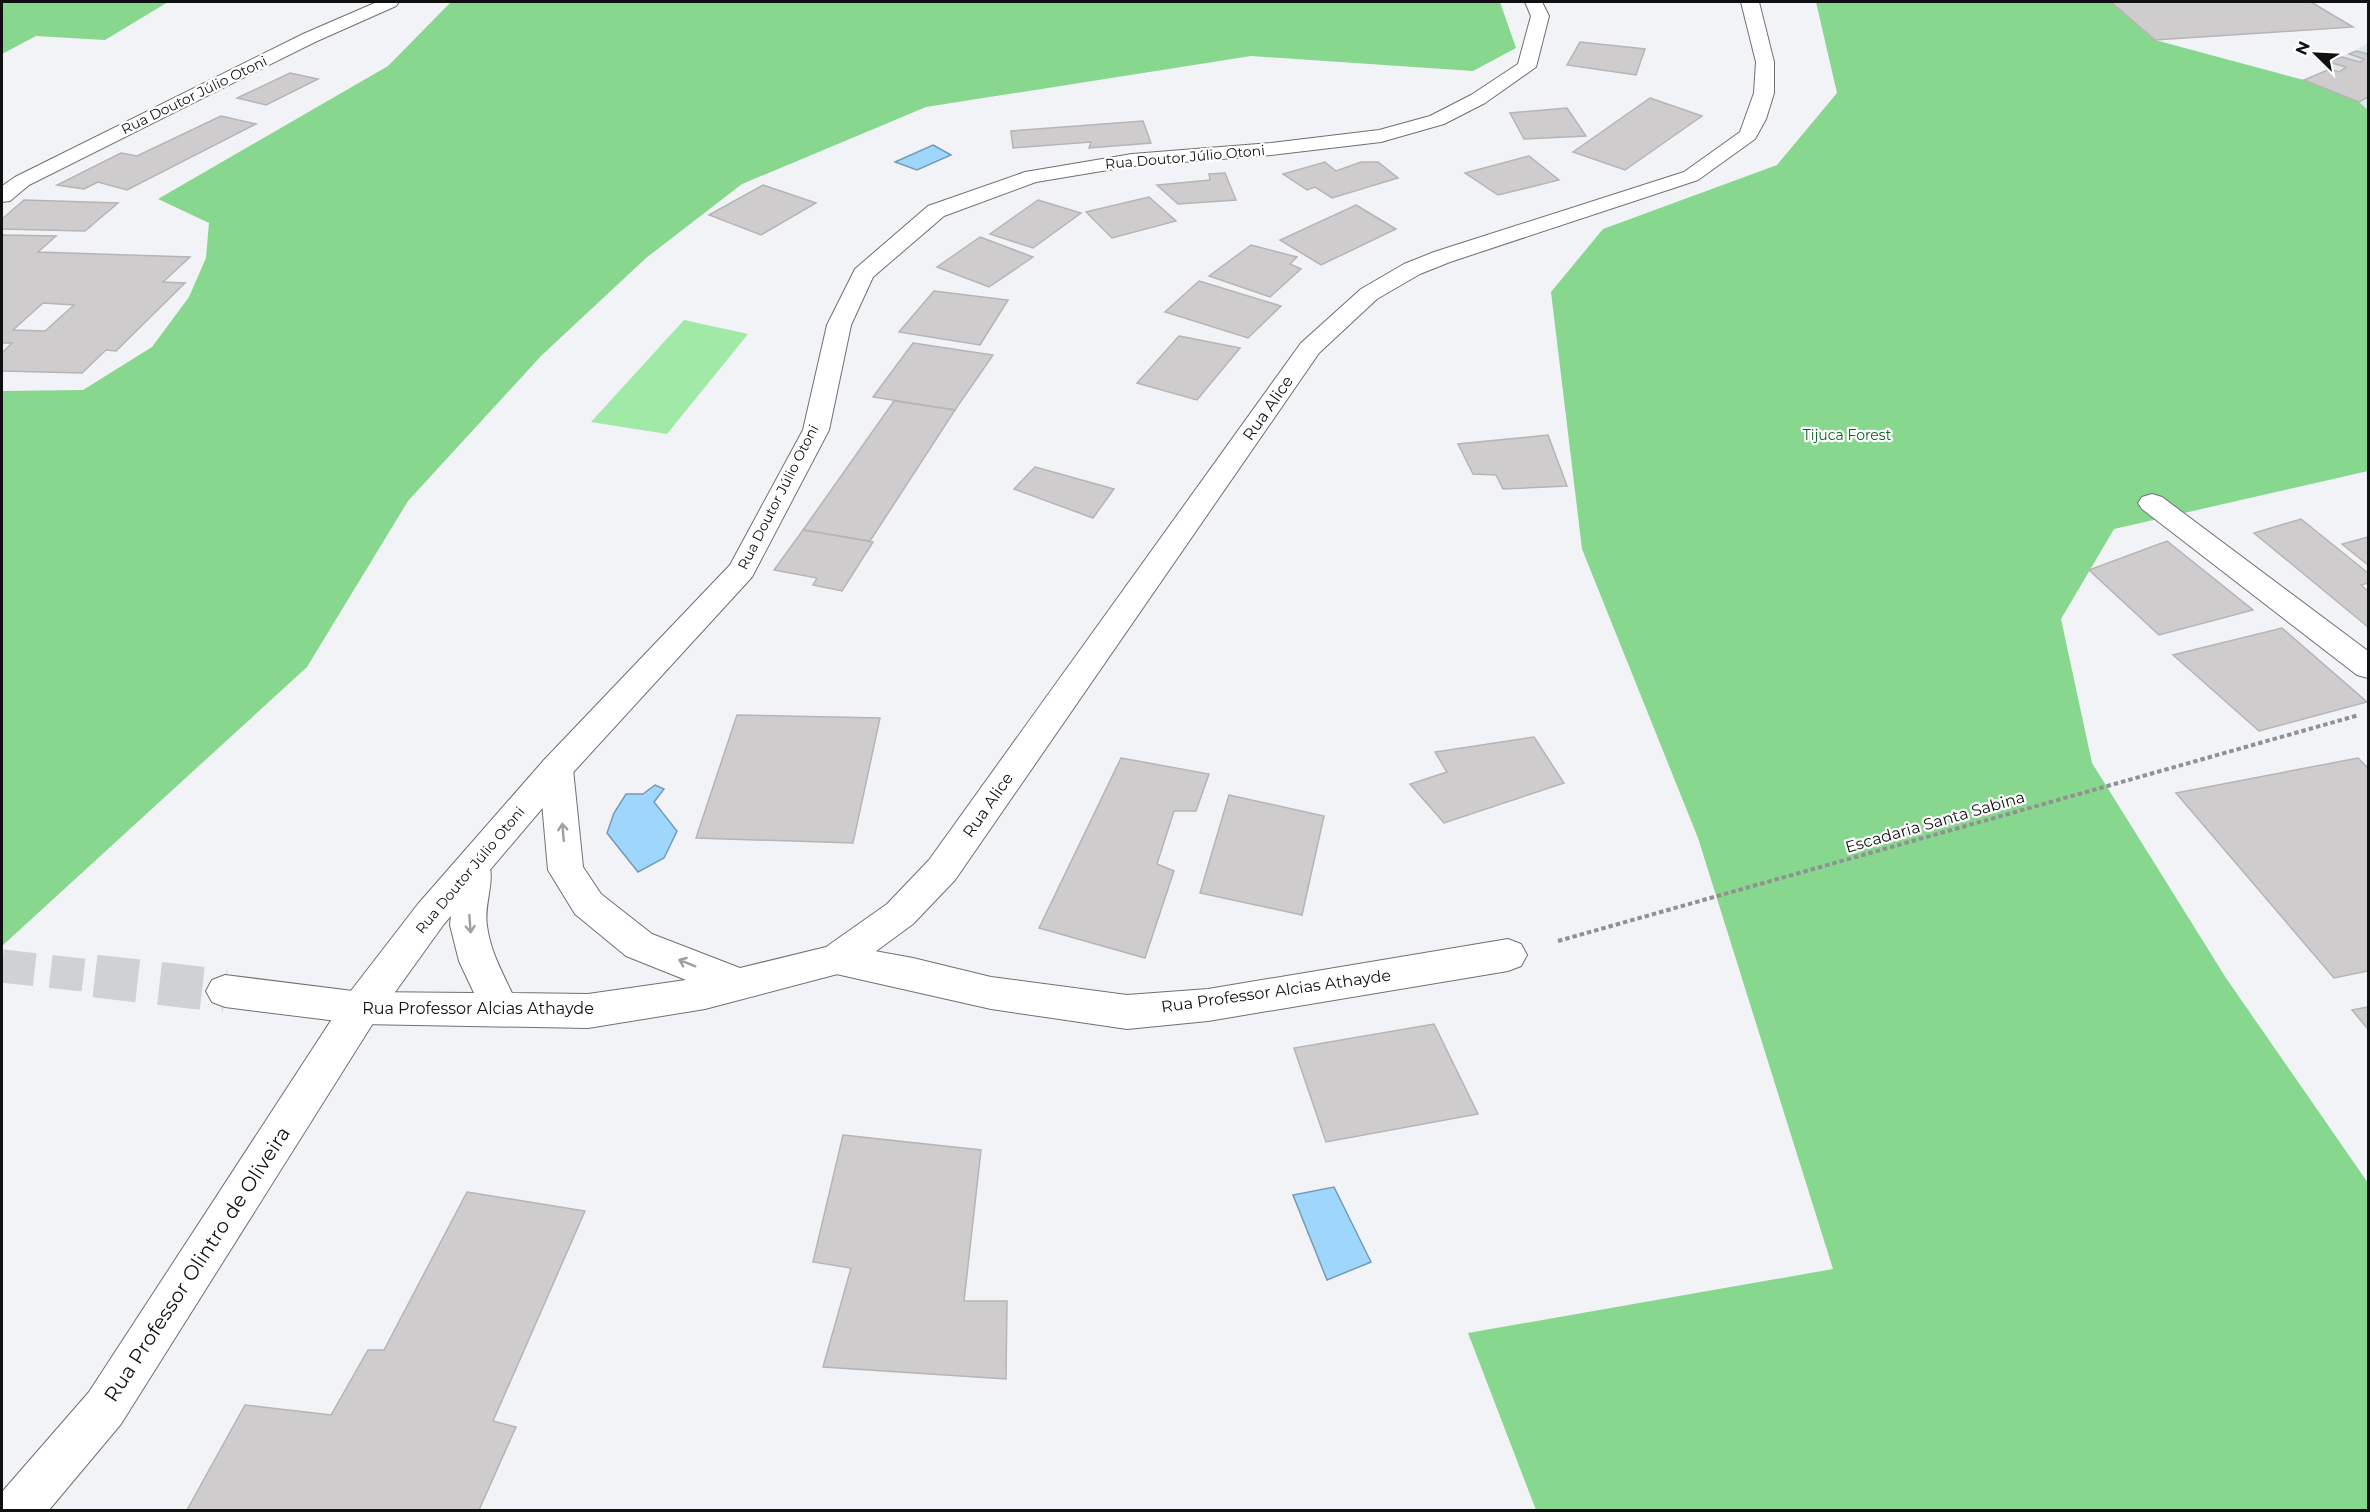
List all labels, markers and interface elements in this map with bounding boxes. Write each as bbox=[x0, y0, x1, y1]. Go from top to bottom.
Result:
north arrow bbox=[2286, 24, 2346, 84]
text: N bbox=[2291, 38, 2314, 58]
street label: Rua Doutor Júlio Otoni bbox=[118, 52, 270, 138]
street label: Rua Doutor Júlio Otoni bbox=[1104, 141, 1266, 173]
street label: Rua Alice bbox=[1239, 372, 1297, 444]
street label: Rua Doutor Júlio Otoni bbox=[734, 421, 822, 573]
park label: Tijuca Forest bbox=[1803, 426, 1892, 444]
street label: Rua Alice bbox=[959, 769, 1017, 841]
street label: Escadaria Santa Sabina bbox=[1843, 787, 2027, 857]
street label: Rua Doutor Júlio Otoni bbox=[412, 803, 528, 937]
one-way arrow bbox=[558, 822, 569, 842]
one-way arrow bbox=[465, 913, 476, 933]
one-way arrow bbox=[678, 957, 696, 968]
street label: Rua Professor Alcias Athayde bbox=[1160, 965, 1392, 1017]
street label: Rua Professor Alcias Athayde bbox=[362, 999, 594, 1018]
street label: Rua Professor Olintro de Oliveira bbox=[99, 1122, 295, 1406]

